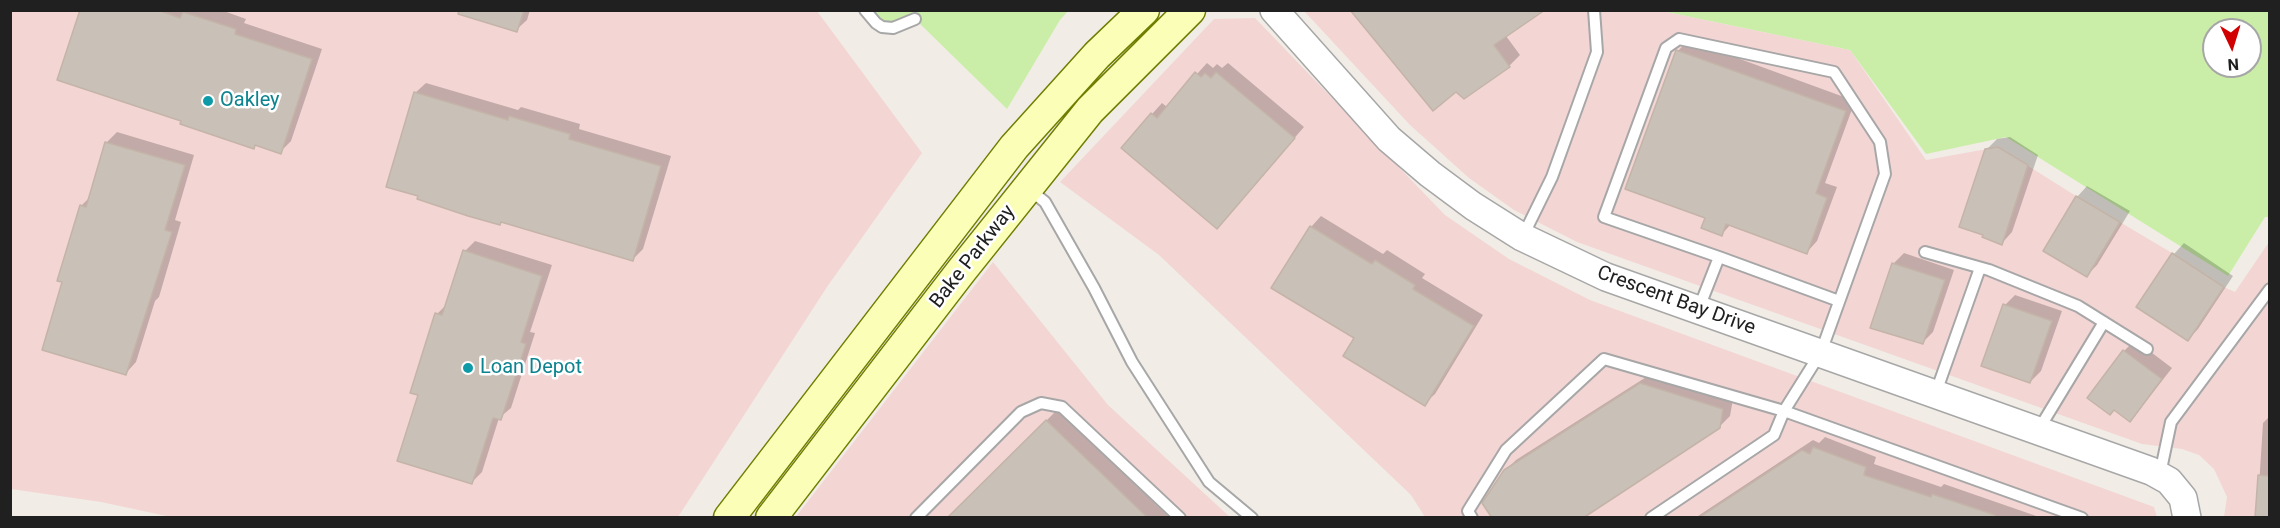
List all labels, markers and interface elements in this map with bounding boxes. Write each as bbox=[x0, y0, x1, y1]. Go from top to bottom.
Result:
north arrow bbox=[2202, 18, 2262, 78]
text: N bbox=[2227, 55, 2239, 74]
place label: Oakley bbox=[220, 89, 280, 113]
marker: Oakley bbox=[201, 94, 215, 108]
street label: Bake Parkway bbox=[925, 201, 1021, 313]
street label: Crescent Bay Drive bbox=[1594, 261, 1758, 341]
place label: Loan Depot bbox=[480, 356, 582, 380]
marker: Loan Depot bbox=[461, 361, 475, 375]

